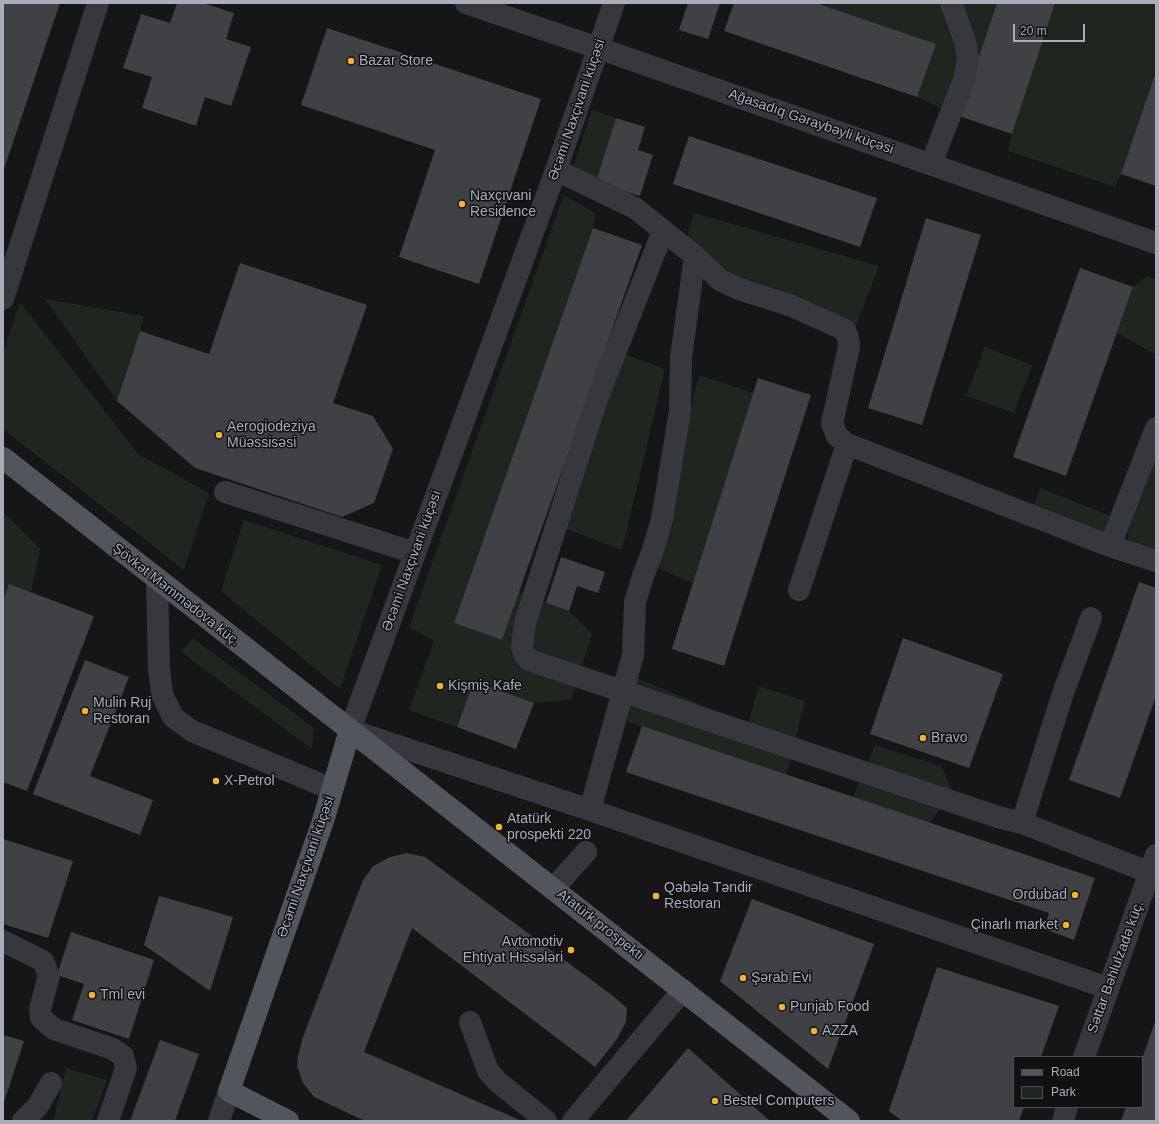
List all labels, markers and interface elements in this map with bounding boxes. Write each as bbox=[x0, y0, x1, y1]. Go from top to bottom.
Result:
scale bar bbox=[1015, 16, 1087, 42]
text: 20 m bbox=[1020, 24, 1047, 38]
street label: Əcəmi Naxçivani küçəsi bbox=[545, 37, 609, 183]
place label: Bazar Store bbox=[359, 53, 433, 69]
marker: Bazar Store bbox=[346, 56, 356, 66]
street label: Ağasadıq Gəraybəyli küçəsi bbox=[726, 86, 896, 158]
place label: Naxçıvani Residence bbox=[470, 188, 536, 220]
marker: Naxçıvani Residence bbox=[457, 199, 467, 209]
place label: Aerogiodeziya Müəssisəsi bbox=[227, 419, 316, 452]
marker: Aerogiodeziya Müəssisəsi bbox=[214, 430, 224, 440]
street label: Əcəmi Naxçivani küçəsi bbox=[379, 488, 445, 634]
street label: Şövkət Məmmədova küç. bbox=[109, 540, 243, 650]
place label: Kişmiş Kafe bbox=[448, 678, 522, 694]
marker: Kişmiş Kafe bbox=[435, 681, 445, 691]
place label: Mulin Ruj Restoran bbox=[93, 695, 151, 728]
marker: Mulin Ruj Restoran bbox=[80, 706, 90, 716]
place label: Bravo bbox=[931, 730, 968, 746]
marker: Bravo bbox=[918, 733, 928, 743]
place label: X-Petrol bbox=[224, 773, 275, 789]
marker: X-Petrol bbox=[211, 776, 221, 786]
street label: Əcəmi Naxçivani küçəsi bbox=[274, 794, 338, 940]
place label: Atatürk prospekti 220 bbox=[507, 811, 591, 844]
marker: Atatürk prospekti 220 bbox=[494, 822, 504, 832]
place label: Qəbələ Təndir Restoran bbox=[664, 880, 753, 912]
street label: Atatürk prospekti bbox=[553, 886, 647, 964]
place label: Ordubad bbox=[1013, 887, 1067, 903]
marker: Ordubad bbox=[1070, 890, 1080, 900]
marker: Qəbələ Təndir Restoran bbox=[651, 891, 661, 901]
street label: Səttar Bəhlulzadə küç. bbox=[1084, 898, 1148, 1036]
place label: Çinarlı market bbox=[971, 917, 1058, 933]
marker: Çinarlı market bbox=[1061, 920, 1071, 930]
place label: Avtomotiv Ehtiyat Hissələri bbox=[463, 934, 563, 966]
marker: Avtomotiv Ehtiyat Hissələri bbox=[566, 945, 576, 955]
place label: Şərab Evi bbox=[751, 970, 812, 986]
marker: Şərab Evi bbox=[738, 973, 748, 983]
place label: Tml evi bbox=[100, 987, 145, 1003]
marker: Tml evi bbox=[87, 990, 97, 1000]
place label: Punjab Food bbox=[790, 999, 869, 1015]
marker: Punjab Food bbox=[777, 1002, 787, 1012]
place label: AZZA bbox=[822, 1023, 858, 1039]
marker: AZZA bbox=[809, 1026, 819, 1036]
legend bbox=[1013, 1056, 1143, 1108]
text: Road bbox=[1051, 1065, 1080, 1079]
text: Park bbox=[1051, 1085, 1076, 1099]
place label: Bestel Computers bbox=[723, 1093, 834, 1109]
marker: Bestel Computers bbox=[710, 1096, 720, 1106]

